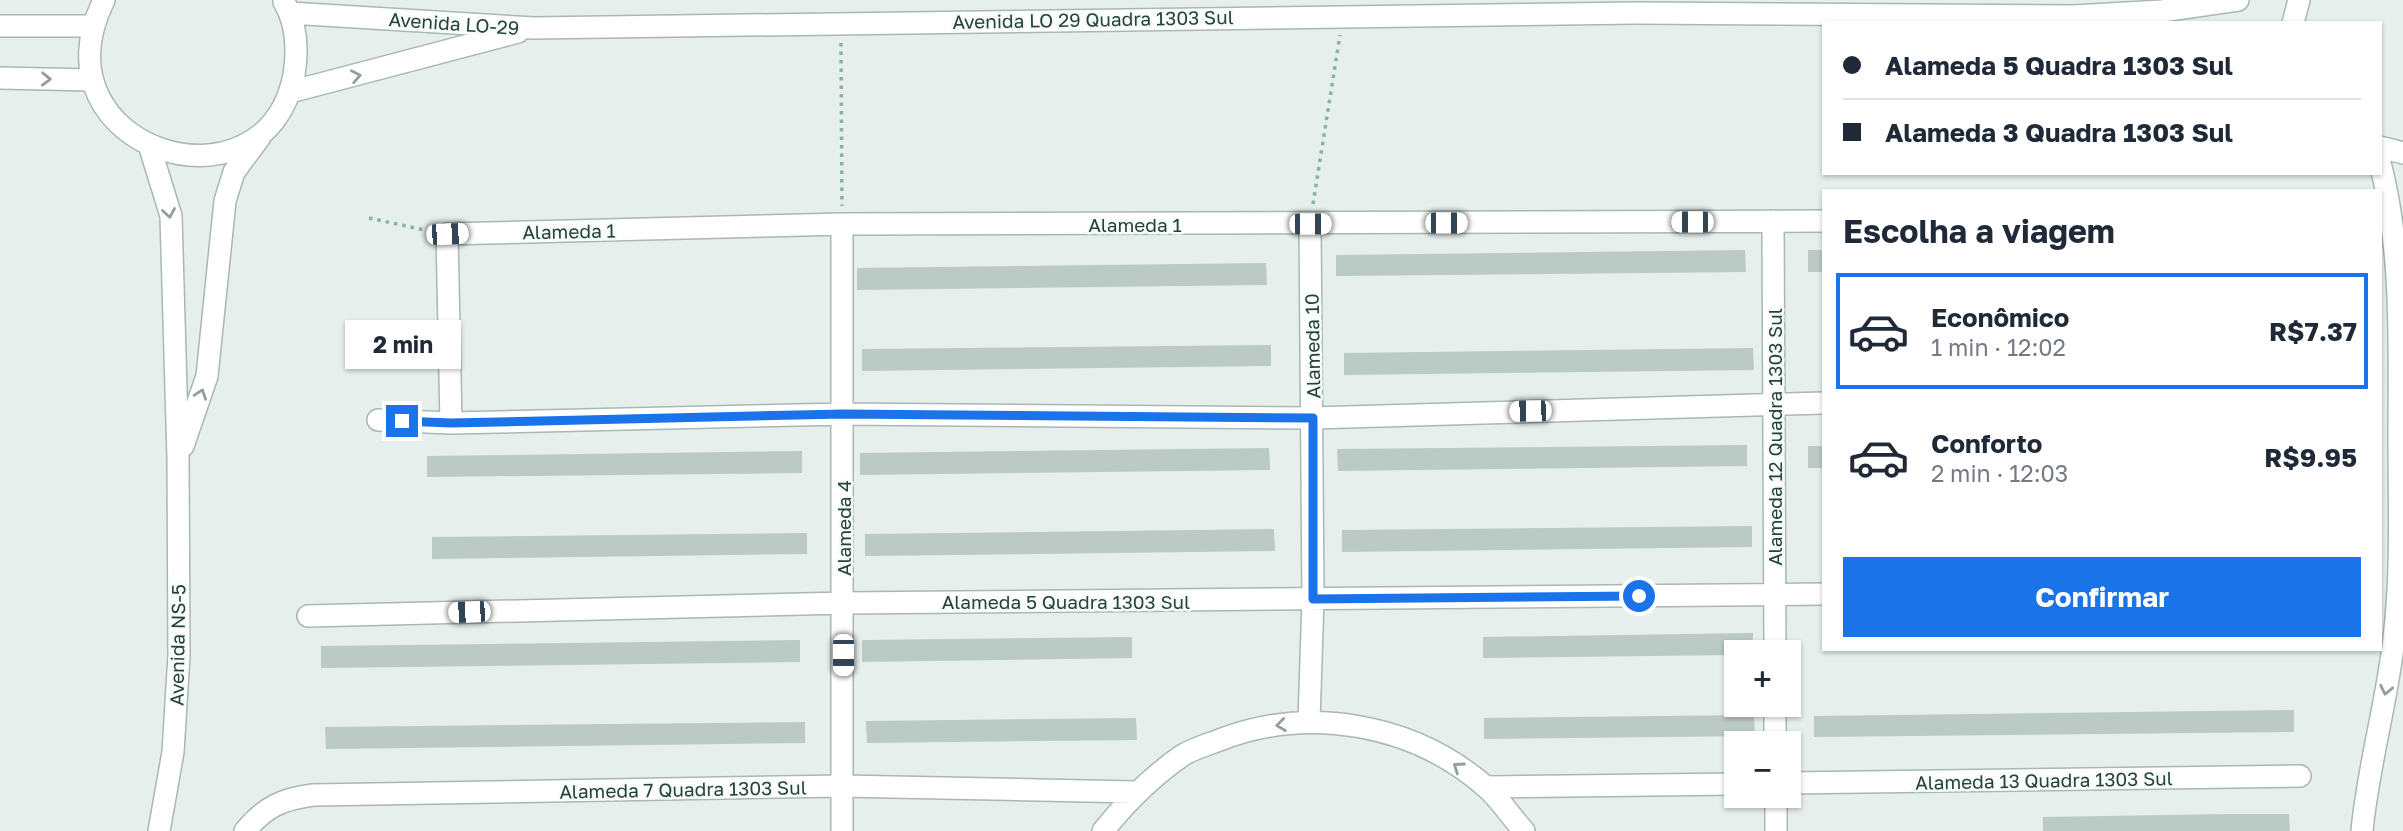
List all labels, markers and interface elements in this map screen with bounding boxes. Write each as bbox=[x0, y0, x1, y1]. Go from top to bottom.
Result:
street label: Avenida LO 29 Quadra 1303 Sul bbox=[952, 5, 1234, 33]
street label: Avenida LO-29 bbox=[388, 7, 520, 39]
text: Alameda 5 Quadra 1303 Sul bbox=[1885, 50, 2233, 81]
one-way arrow bbox=[350, 69, 362, 84]
one-way arrow bbox=[41, 71, 52, 87]
text: Alameda 3 Quadra 1303 Sul bbox=[1885, 117, 2233, 148]
one-way arrow bbox=[161, 207, 176, 219]
car bbox=[1672, 212, 1714, 233]
text: Escolha a viagem bbox=[1843, 212, 2115, 250]
street label: Alameda 1 bbox=[1088, 213, 1182, 236]
car bbox=[1426, 213, 1468, 234]
car bbox=[1290, 214, 1332, 235]
street label: Alameda 1 bbox=[522, 219, 616, 243]
car bbox=[426, 223, 469, 245]
street label: Alameda 10 bbox=[1300, 293, 1324, 399]
icon: car bbox=[1847, 300, 1910, 363]
text: Econômico bbox=[1931, 302, 2069, 333]
street label: Alameda 12 Quadra 1303 Sul bbox=[1763, 308, 1786, 566]
text: R$7.37 bbox=[2269, 316, 2357, 347]
callout: 2 min bbox=[344, 320, 460, 368]
text: 2 min bbox=[373, 330, 433, 358]
text: 1 min · 12:02 bbox=[1931, 333, 2066, 361]
one-way arrow bbox=[193, 388, 207, 400]
car bbox=[1509, 400, 1552, 422]
route end bbox=[386, 405, 418, 437]
icon: car bbox=[1847, 426, 1910, 489]
text: Conforto bbox=[1931, 428, 2042, 459]
text: R$9.95 bbox=[2264, 442, 2357, 473]
text: 2 min · 12:03 bbox=[1931, 459, 2068, 487]
street label: Alameda 4 bbox=[832, 480, 855, 576]
button: Confirmar bbox=[1843, 557, 2361, 637]
route start bbox=[1623, 580, 1655, 612]
street label: Avenida NS-5 bbox=[164, 584, 190, 706]
street label: Alameda 5 Quadra 1303 Sul bbox=[942, 590, 1190, 613]
car bbox=[448, 601, 491, 623]
car bbox=[833, 634, 854, 676]
map controls bbox=[1724, 640, 1801, 808]
button: + bbox=[1724, 640, 1801, 717]
one-way arrow bbox=[2380, 684, 2395, 696]
one-way arrow bbox=[1275, 717, 1287, 732]
button: − bbox=[1724, 731, 1801, 808]
one-way arrow bbox=[1452, 762, 1465, 775]
street label: Alameda 13 Quadra 1303 Sul bbox=[1915, 766, 2173, 794]
street label: Alameda 7 Quadra 1303 Sul bbox=[559, 775, 807, 803]

